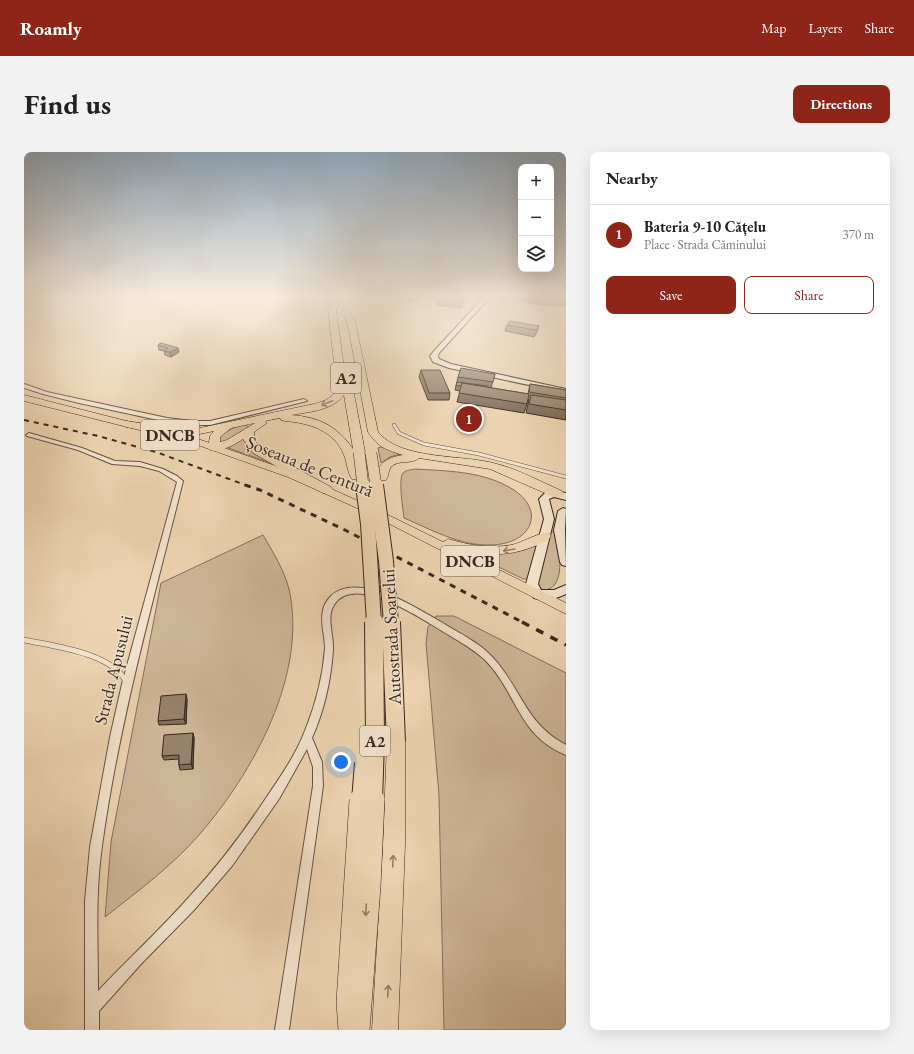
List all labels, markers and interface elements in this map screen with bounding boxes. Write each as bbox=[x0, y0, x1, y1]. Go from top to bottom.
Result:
text: Roamly bbox=[20, 16, 82, 41]
text: Map bbox=[761, 19, 786, 37]
text: Layers bbox=[808, 19, 843, 37]
text: Share bbox=[865, 19, 894, 37]
button: Directions bbox=[793, 85, 890, 123]
text: Find us bbox=[24, 86, 111, 122]
map controls bbox=[518, 164, 554, 272]
button: + bbox=[518, 164, 554, 200]
text: Nearby bbox=[606, 167, 658, 189]
button: − bbox=[518, 200, 554, 236]
text: Bateria 9-10 Cățelu bbox=[644, 217, 766, 236]
text: 1 bbox=[616, 226, 622, 243]
text: 370 m bbox=[843, 226, 874, 243]
button: layers bbox=[518, 236, 554, 272]
text: Place · Strada Căminului bbox=[644, 236, 766, 253]
button: Save bbox=[606, 276, 736, 314]
button: Share bbox=[744, 276, 874, 314]
road number: A2 bbox=[331, 363, 361, 393]
one-way arrow bbox=[322, 400, 334, 407]
pin: 1 bbox=[456, 404, 482, 434]
road number: DNCB bbox=[141, 420, 199, 450]
street label: Șoseaua de Centură bbox=[243, 430, 378, 502]
road number: DNCB bbox=[441, 546, 499, 576]
one-way arrow bbox=[503, 546, 516, 554]
street label: Autostrada Soarelui bbox=[376, 568, 406, 707]
street label: Strada Apusului bbox=[88, 612, 138, 727]
road number: A2 bbox=[360, 726, 390, 756]
your location bbox=[331, 752, 351, 772]
one-way arrow bbox=[390, 855, 397, 868]
one-way arrow bbox=[363, 903, 370, 916]
one-way arrow bbox=[384, 985, 391, 998]

